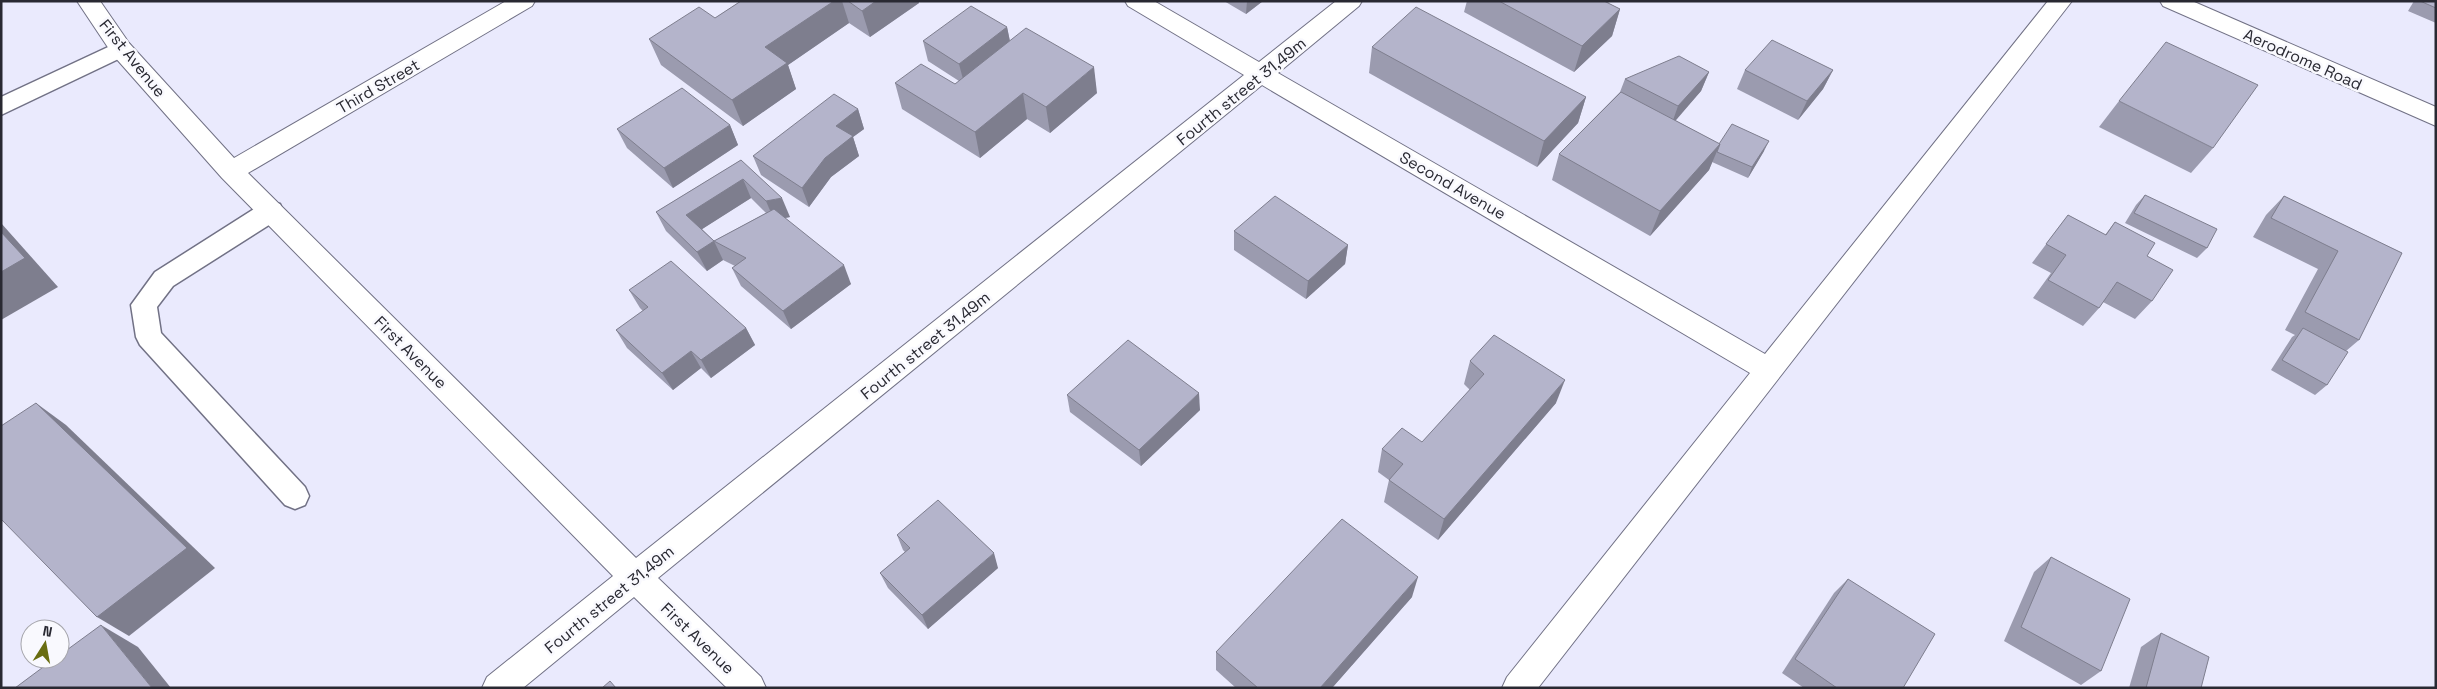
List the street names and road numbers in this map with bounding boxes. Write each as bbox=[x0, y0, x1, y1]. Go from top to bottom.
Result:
street label: First Avenue bbox=[95, 15, 170, 102]
street label: Aerodrome Road bbox=[2240, 24, 2365, 95]
street label: Fourth street 31,49m bbox=[1172, 33, 1310, 150]
street label: Third Street bbox=[333, 54, 423, 119]
street label: Second Avenue bbox=[1396, 147, 1510, 224]
street label: Fourth street 31,49m bbox=[856, 287, 994, 404]
street label: First Avenue bbox=[370, 312, 451, 393]
street label: Fourth street 31,49m bbox=[540, 541, 678, 658]
street label: First Avenue bbox=[656, 598, 739, 679]

